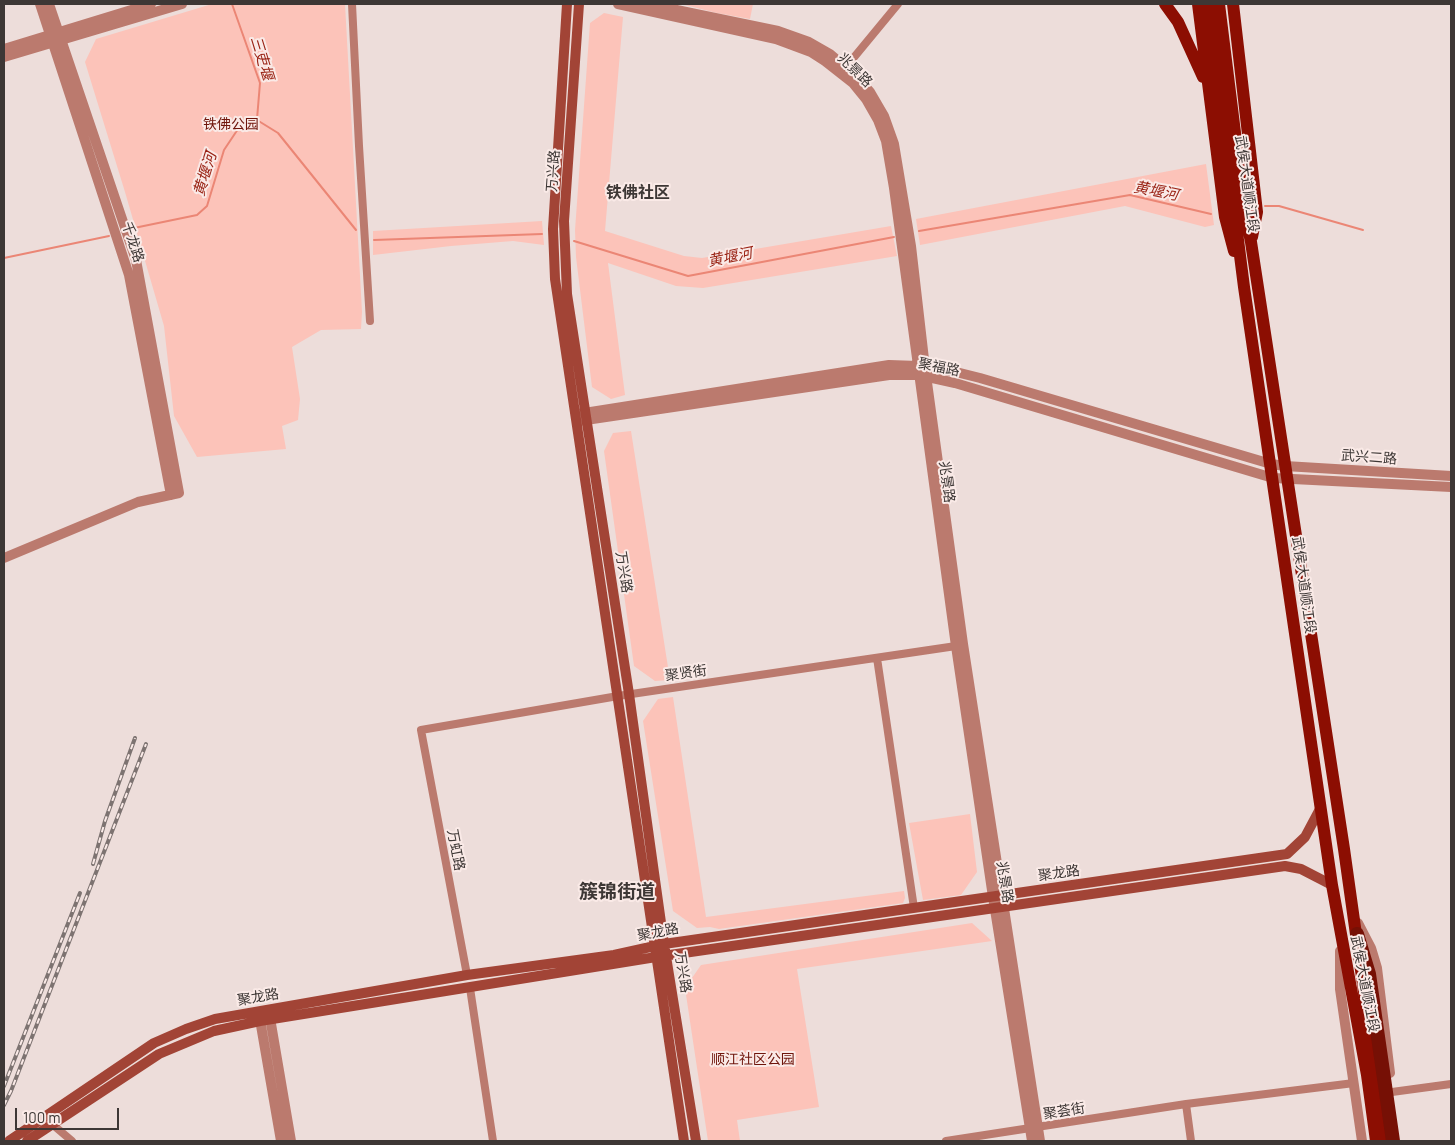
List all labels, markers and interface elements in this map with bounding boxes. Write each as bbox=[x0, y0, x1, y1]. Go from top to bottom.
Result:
water label: 三吏堰 bbox=[247, 34, 277, 82]
street label: 兆景路 bbox=[834, 49, 876, 91]
park label: 铁佛公园 bbox=[203, 116, 259, 132]
street label: 武侯大道顺江段 bbox=[1232, 134, 1262, 234]
street label: 万兴路 bbox=[543, 149, 563, 193]
water label: 黄堰河 bbox=[190, 150, 220, 198]
water label: 黄堰河 bbox=[1132, 178, 1180, 204]
district label: 铁佛社区 bbox=[606, 183, 670, 203]
street label: 千龙路 bbox=[119, 219, 147, 265]
water label: 黄堰河 bbox=[706, 244, 754, 270]
street label: 聚福路 bbox=[917, 355, 961, 379]
street label: 武兴二路 bbox=[1340, 447, 1398, 467]
street label: 兆景路 bbox=[936, 460, 958, 504]
street label: 武侯大道顺江段 bbox=[1289, 535, 1319, 635]
street label: 万兴路 bbox=[612, 550, 636, 594]
street label: 聚贤街 bbox=[664, 662, 708, 684]
street label: 万虹路 bbox=[444, 828, 468, 872]
street label: 兆景路 bbox=[993, 860, 1017, 904]
street label: 聚龙路 bbox=[1037, 862, 1081, 884]
district label: 簇锦街道 bbox=[579, 881, 655, 903]
street label: 聚龙路 bbox=[636, 920, 680, 944]
street label: 武侯大道顺江段 bbox=[1347, 934, 1383, 1034]
street label: 万兴路 bbox=[671, 950, 695, 994]
street label: 聚龙路 bbox=[236, 985, 280, 1009]
park label: 顺江社区公园 bbox=[711, 1051, 795, 1067]
scale bar bbox=[18, 1098, 121, 1130]
street label: 聚荟街 bbox=[1042, 1099, 1086, 1123]
text: 100 m bbox=[23, 1108, 61, 1126]

